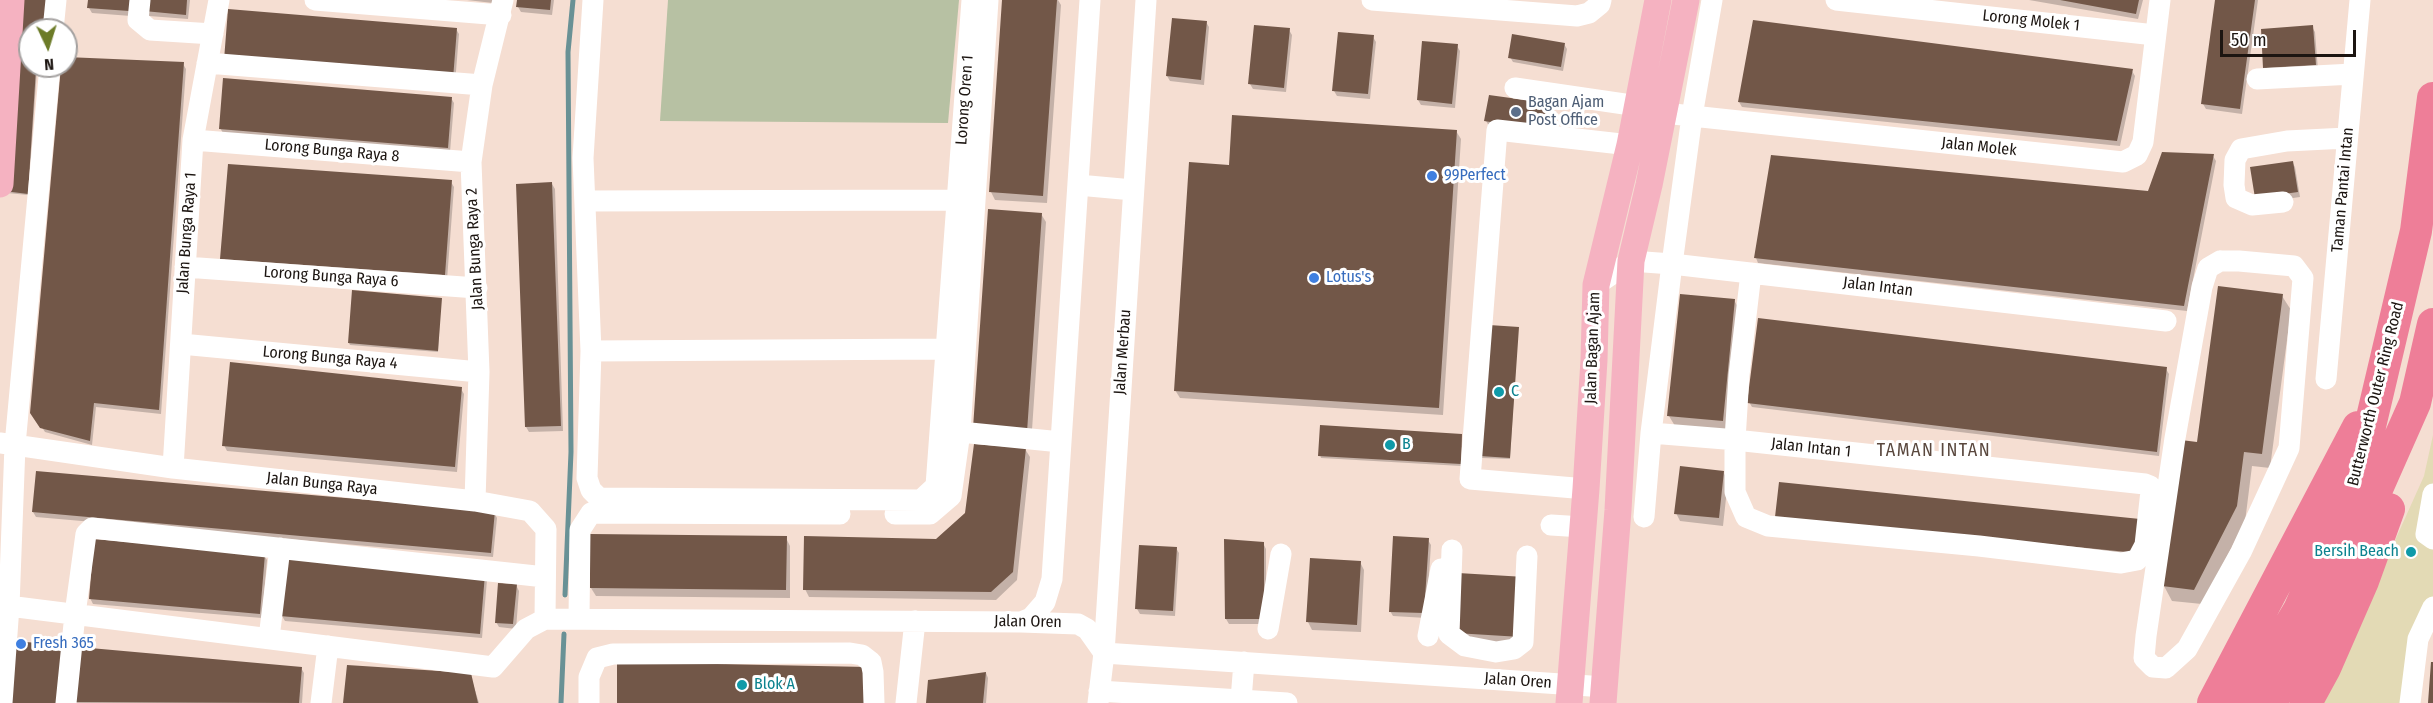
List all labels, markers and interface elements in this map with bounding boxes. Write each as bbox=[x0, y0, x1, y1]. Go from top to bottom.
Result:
street label: Lorong Molek 1 bbox=[1981, 6, 2081, 36]
north arrow bbox=[18, 18, 78, 78]
scale bar bbox=[2223, 18, 2360, 56]
text: 50 m bbox=[2231, 29, 2267, 51]
street label: Lorong Oren 1 bbox=[952, 54, 978, 146]
text: N bbox=[44, 55, 55, 74]
place label: Bagan Ajam Post Office bbox=[1528, 93, 1604, 131]
marker: Bagan Ajam Post Office bbox=[1509, 105, 1523, 119]
street label: Taman Pantai Intan bbox=[2328, 127, 2358, 253]
street label: Jalan Molek bbox=[1940, 134, 2018, 160]
street label: Lorong Bunga Raya 8 bbox=[264, 136, 400, 166]
place label: 99Perfect bbox=[1444, 166, 1506, 186]
marker: 99Perfect bbox=[1425, 169, 1439, 183]
street label: Jalan Bunga Raya 1 bbox=[173, 172, 201, 294]
street label: Jalan Bunga Raya 2 bbox=[462, 187, 488, 311]
street label: Lorong Bunga Raya 6 bbox=[263, 263, 399, 291]
place label: Lotus's bbox=[1326, 268, 1371, 288]
marker: Lotus's bbox=[1307, 271, 1321, 285]
street label: Jalan Intan bbox=[1842, 273, 1914, 301]
street label: Jalan Bagan Ajam bbox=[1581, 291, 1605, 405]
street label: Butterworth Outer Ring Road bbox=[2344, 300, 2408, 488]
street label: Jalan Merbau bbox=[1110, 309, 1136, 395]
street label: Lorong Bunga Raya 4 bbox=[262, 343, 398, 373]
place label: C bbox=[1511, 382, 1519, 402]
marker: C bbox=[1492, 385, 1506, 399]
street label: Jalan Intan 1 bbox=[1770, 434, 1852, 462]
place label: B bbox=[1402, 435, 1411, 455]
marker: B bbox=[1383, 438, 1397, 452]
district label: TAMAN INTAN bbox=[1877, 440, 1991, 462]
street label: Jalan Bunga Raya bbox=[266, 469, 378, 499]
place label: Bersih Beach bbox=[2314, 542, 2399, 562]
marker: Bersih Beach bbox=[2404, 545, 2418, 559]
street label: Jalan Oren bbox=[994, 612, 1062, 632]
place label: Fresh 365 bbox=[33, 634, 94, 654]
marker: Fresh 365 bbox=[14, 637, 28, 651]
street label: Jalan Oren bbox=[1484, 669, 1552, 693]
place label: Blok A bbox=[754, 675, 795, 695]
marker: Blok A bbox=[735, 678, 749, 692]

